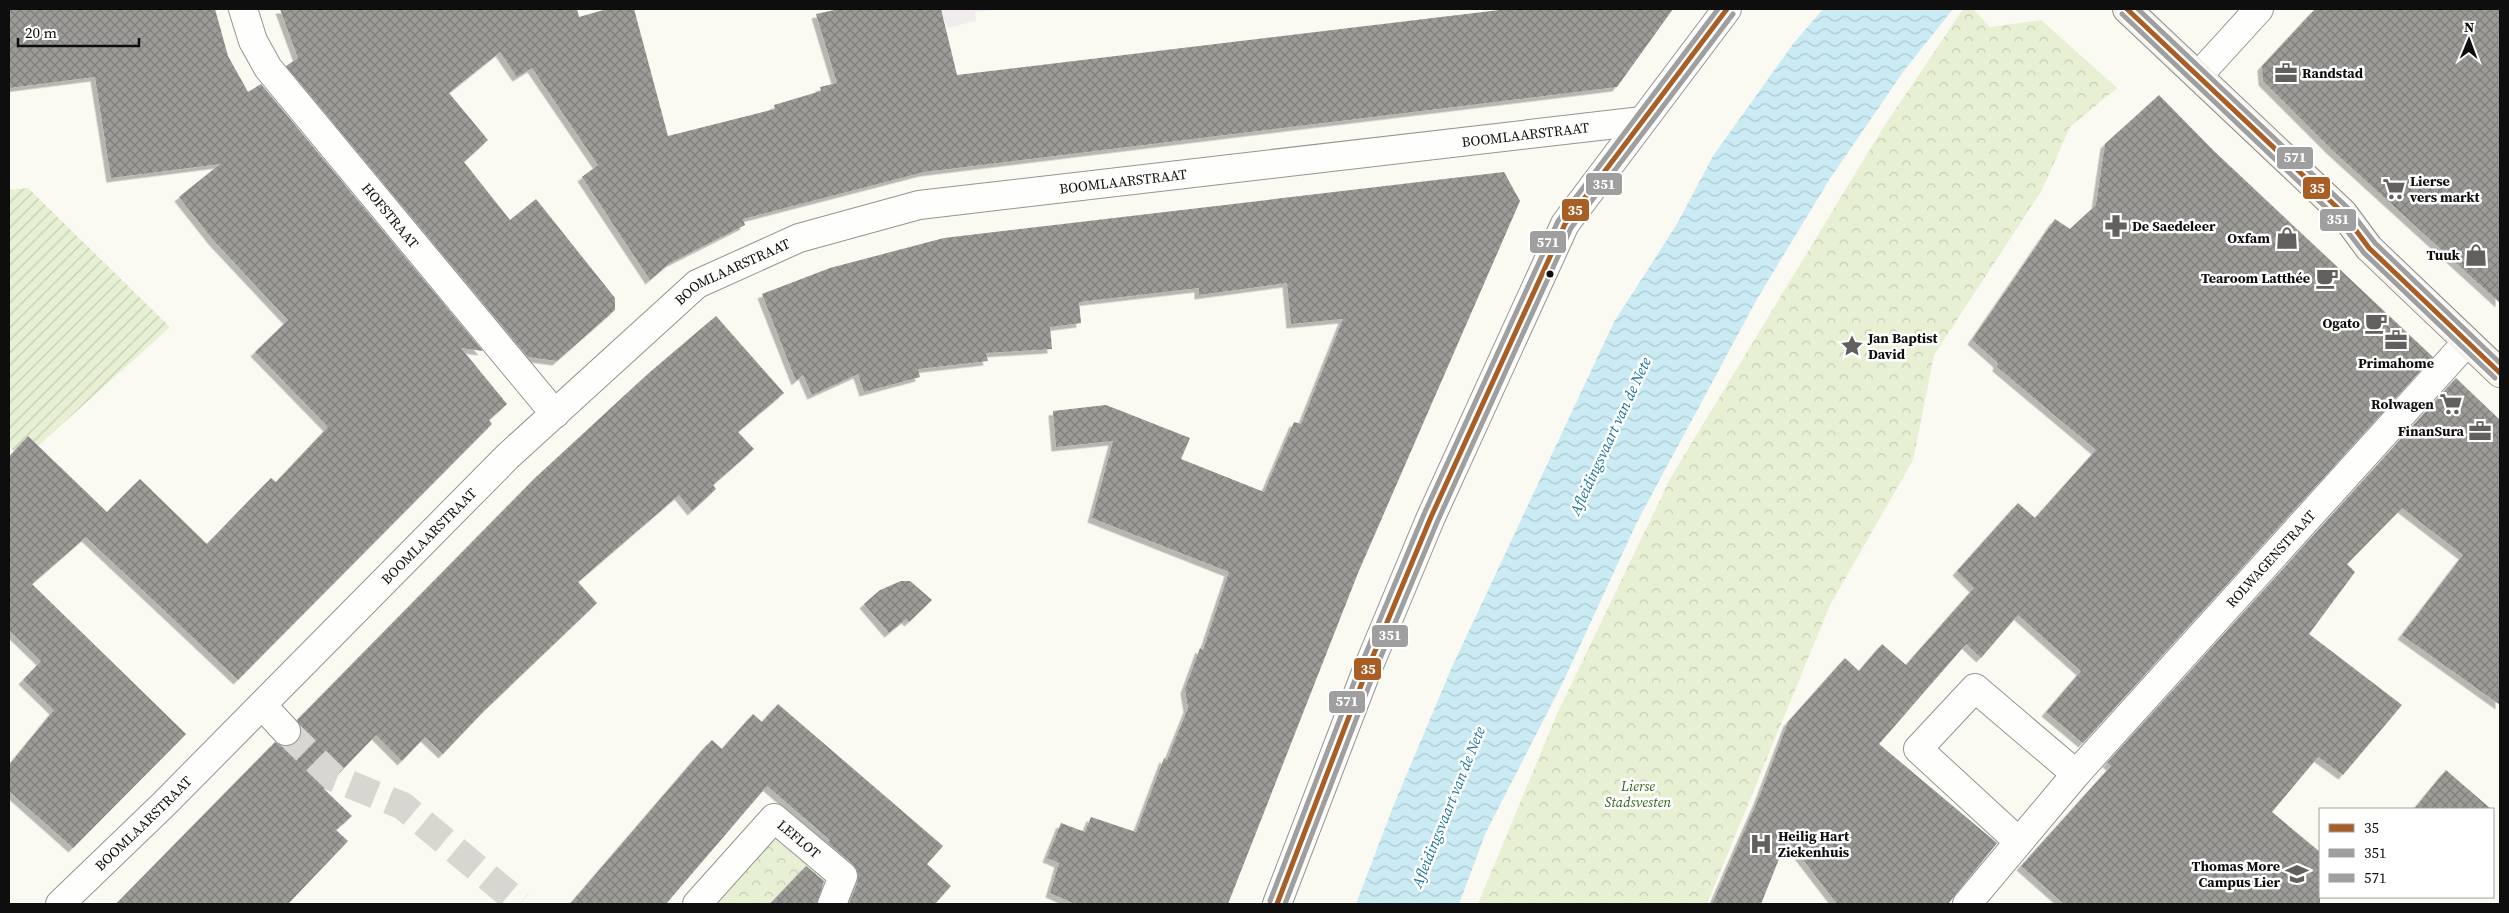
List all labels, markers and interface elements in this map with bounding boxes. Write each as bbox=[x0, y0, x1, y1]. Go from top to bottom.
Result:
scale bar bbox=[18, 15, 139, 47]
north arrow bbox=[2444, 15, 2494, 65]
text: N bbox=[2464, 17, 2475, 37]
text: 20 m bbox=[25, 22, 57, 43]
office icon: Randstad bbox=[2273, 60, 2299, 86]
place label: Randstad bbox=[2302, 63, 2364, 83]
street label: BOOMLAARSTRAAT bbox=[1461, 117, 1591, 152]
line badge: 571 bbox=[2276, 146, 2314, 170]
text: 571 bbox=[2284, 147, 2306, 167]
street label: BOOMLAARSTRAAT bbox=[1058, 164, 1188, 199]
place label: Lierse vers markt bbox=[2409, 171, 2480, 207]
line badge: 351 bbox=[1585, 172, 1623, 196]
text: 351 bbox=[1593, 174, 1615, 194]
line badge: 35 bbox=[2302, 176, 2331, 200]
supermarket icon: Lierse vers markt bbox=[2381, 176, 2407, 202]
street label: HOFSTRAAT bbox=[357, 178, 424, 253]
text: 35 bbox=[2309, 178, 2325, 198]
line badge: 35 bbox=[1561, 198, 1590, 222]
text: 35 bbox=[1567, 200, 1583, 220]
line badge: 351 bbox=[2319, 208, 2357, 232]
text: 351 bbox=[2327, 209, 2349, 229]
pharmacy icon: De Saedeleer bbox=[2103, 213, 2129, 239]
place label: De Saedeleer bbox=[2132, 216, 2216, 236]
shop icon: Oxfam bbox=[2274, 225, 2300, 251]
place label: Oxfam bbox=[2227, 228, 2270, 248]
line badge: 571 bbox=[1529, 230, 1567, 254]
text: 571 bbox=[1537, 232, 1559, 252]
street label: BOOMLAARSTRAAT bbox=[670, 233, 794, 310]
shop icon: Tuuk bbox=[2463, 242, 2489, 268]
place label: Tuuk bbox=[2426, 245, 2461, 265]
cafe icon: Tearoom Latthée bbox=[2314, 265, 2340, 291]
place label: Tearoom Latthée bbox=[2201, 268, 2310, 288]
unlabelled marker bbox=[1545, 269, 1555, 279]
cafe icon: Ogato bbox=[2363, 310, 2389, 336]
place label: Ogato bbox=[2322, 313, 2360, 333]
office icon: Primahome bbox=[2383, 327, 2409, 353]
place label: Jan Baptist David bbox=[1867, 328, 1939, 364]
place icon: Jan Baptist David bbox=[1839, 333, 1865, 359]
place label: Primahome bbox=[2358, 353, 2434, 373]
water label: Afleidingsvaart van de Nete bbox=[1564, 354, 1656, 519]
supermarket icon: Rolwagen bbox=[2438, 391, 2464, 417]
place label: Rolwagen bbox=[2371, 394, 2434, 414]
office icon: FinanSura bbox=[2467, 418, 2493, 444]
place label: FinanSura bbox=[2398, 421, 2465, 441]
street label: BOOMLAARSTRAAT bbox=[377, 483, 481, 589]
street label: ROLWAGENSTRAAT bbox=[2221, 505, 2321, 612]
line badge: 351 bbox=[1371, 624, 1409, 648]
text: 351 bbox=[1379, 625, 1401, 645]
line badge: 35 bbox=[1353, 657, 1382, 681]
text: 35 bbox=[1360, 659, 1376, 679]
line badge: 571 bbox=[1328, 690, 1366, 714]
text: 571 bbox=[1336, 691, 1358, 711]
water label: Afleidingsvaart van de Nete bbox=[1406, 723, 1490, 892]
street label: BOOMLAARSTRAAT bbox=[90, 771, 197, 875]
park label: Lierse Stadsvesten bbox=[1605, 776, 1671, 812]
legend bbox=[2319, 808, 2494, 898]
street label: LEFLOT bbox=[773, 815, 825, 863]
text: 35 bbox=[2364, 817, 2379, 838]
place label: Heilig Hart Ziekenhuis bbox=[1778, 826, 1850, 862]
hospital icon: Heilig Hart Ziekenhuis bbox=[1748, 831, 1774, 857]
text: 351 bbox=[2364, 842, 2387, 863]
place label: Thomas More Campus Lier bbox=[2192, 856, 2280, 892]
school or university icon: Thomas More Campus Lier bbox=[2284, 861, 2310, 887]
text: 571 bbox=[2364, 867, 2387, 888]

